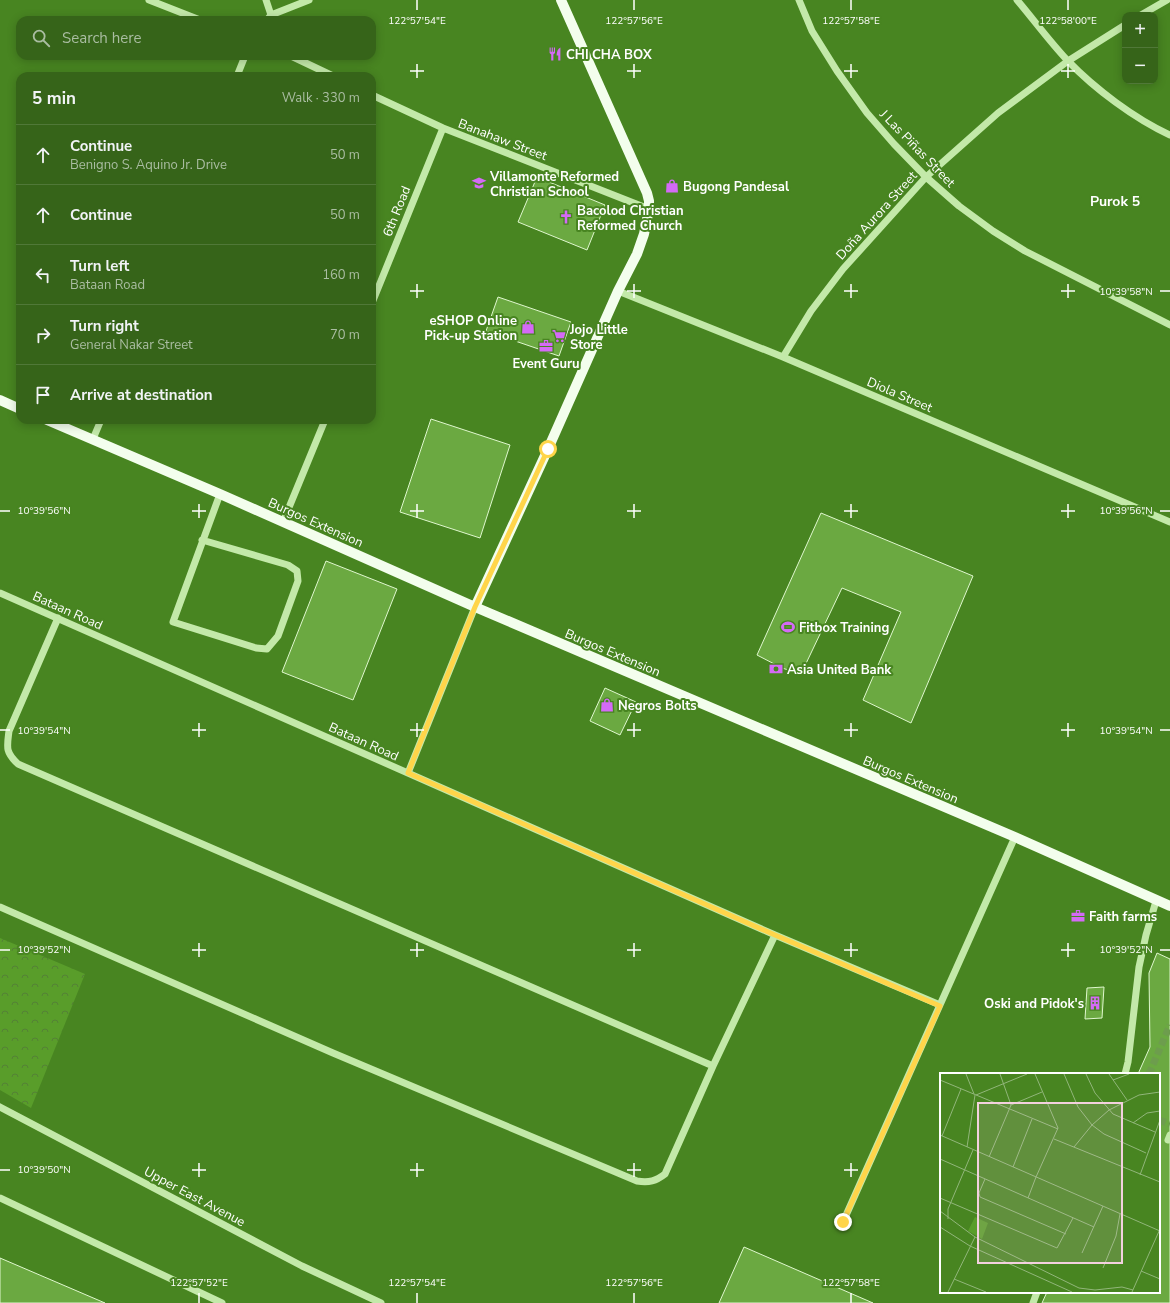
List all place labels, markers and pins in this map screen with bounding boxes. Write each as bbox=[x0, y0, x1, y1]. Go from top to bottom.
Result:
restaurant icon: CHI CHA BOX bbox=[547, 46, 563, 62]
place label: CHI CHA BOX bbox=[566, 46, 652, 64]
place label: Villamonte Reformed Christian School bbox=[489, 168, 619, 201]
school or university icon: Villamonte Reformed Christian School bbox=[471, 175, 487, 191]
shop icon: Bugong Pandesal bbox=[664, 178, 680, 194]
place label: Bugong Pandesal bbox=[683, 178, 790, 196]
place label: Bacolod Christian Reformed Church bbox=[577, 202, 684, 235]
church icon: Bacolod Christian Reformed Church bbox=[558, 209, 574, 225]
place label: eSHOP Online Pick-up Station bbox=[424, 312, 517, 345]
shop icon: eSHOP Online Pick-up Station bbox=[520, 319, 536, 335]
place label: Jojo Little Store bbox=[569, 321, 628, 354]
supermarket icon: Jojo Little Store bbox=[551, 328, 567, 344]
office icon: Event Guru bbox=[538, 338, 554, 354]
place label: Event Guru bbox=[512, 355, 580, 373]
sports icon: Fitbox Training bbox=[780, 619, 796, 635]
place label: Fitbox Training bbox=[799, 619, 889, 637]
bank icon: Asia United Bank bbox=[768, 661, 784, 677]
place label: Asia United Bank bbox=[787, 661, 892, 679]
shop icon: Negros Bolts bbox=[599, 697, 615, 713]
place label: Negros Bolts bbox=[618, 697, 697, 715]
office icon: Faith farms bbox=[1070, 908, 1086, 924]
place label: Faith farms bbox=[1089, 908, 1157, 926]
place label: Oski and Pidok's bbox=[984, 995, 1084, 1013]
building icon: Oski and Pidok's bbox=[1087, 995, 1103, 1011]

